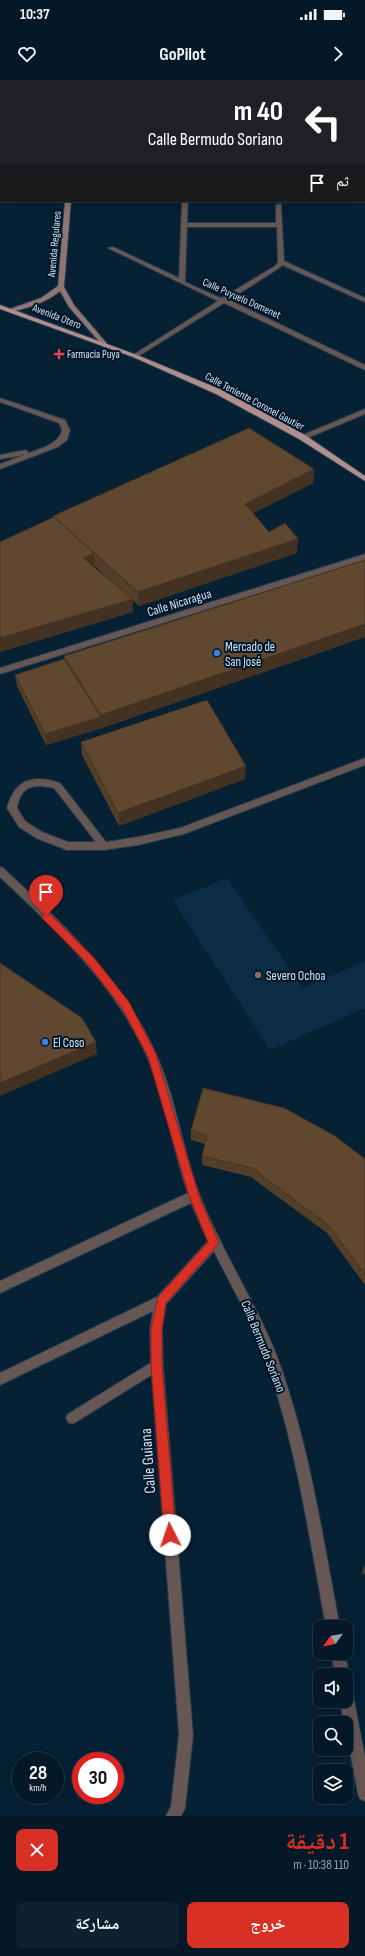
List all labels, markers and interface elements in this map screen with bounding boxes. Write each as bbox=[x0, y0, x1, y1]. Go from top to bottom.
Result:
text: 10:37 bbox=[20, 5, 49, 24]
icon: heart bbox=[16, 43, 38, 65]
icon: forward bbox=[327, 43, 349, 65]
text: GoPilot bbox=[159, 44, 206, 65]
text: 40 m bbox=[234, 95, 283, 128]
icon: left bbox=[297, 96, 349, 148]
text: Calle Bermudo Soriano bbox=[148, 129, 283, 150]
icon: arrive bbox=[306, 172, 328, 194]
text: ثم bbox=[336, 172, 349, 191]
street label: Avenida Regulares bbox=[45, 210, 64, 279]
street label: Calle Puyuelo Domenet bbox=[201, 275, 284, 322]
street label: Avenida Otero bbox=[30, 301, 83, 332]
place label: Farmacia Puya bbox=[67, 348, 120, 361]
marker: Farmacia Puya bbox=[54, 349, 64, 359]
street label: Calle Teniente Coronel Gautier bbox=[203, 370, 307, 433]
street label: Calle Nicaragua bbox=[145, 586, 213, 620]
place label: Mercado de San José bbox=[225, 639, 275, 670]
marker: Mercado de San José bbox=[212, 648, 222, 658]
pin bbox=[29, 875, 63, 916]
icon: arrive bbox=[35, 881, 57, 903]
place label: Severo Ochoa bbox=[266, 968, 325, 984]
marker: Severo Ochoa bbox=[253, 970, 263, 980]
place label: El Coso bbox=[53, 1035, 85, 1051]
marker: El Coso bbox=[40, 1037, 50, 1047]
street label: Calle Bermudo Soriano bbox=[237, 1298, 289, 1395]
street label: Calle Guiana bbox=[137, 1428, 160, 1494]
position arrow bbox=[149, 1514, 191, 1556]
north arrow bbox=[313, 1620, 353, 1660]
map controls bbox=[313, 1620, 353, 1804]
button: sound bbox=[313, 1668, 353, 1708]
button: search bbox=[313, 1716, 353, 1756]
speed limit sign: 30 bbox=[72, 1752, 124, 1804]
text: 28 bbox=[29, 1761, 47, 1785]
button: layers bbox=[313, 1764, 353, 1804]
text: km/h bbox=[29, 1782, 47, 1794]
text: 1 دقيقة bbox=[285, 1827, 349, 1856]
button: close bbox=[16, 1829, 58, 1871]
text: 110 m · 10:38 bbox=[293, 1857, 349, 1873]
button: مشاركة bbox=[16, 1902, 179, 1948]
button: خروج bbox=[187, 1902, 349, 1948]

